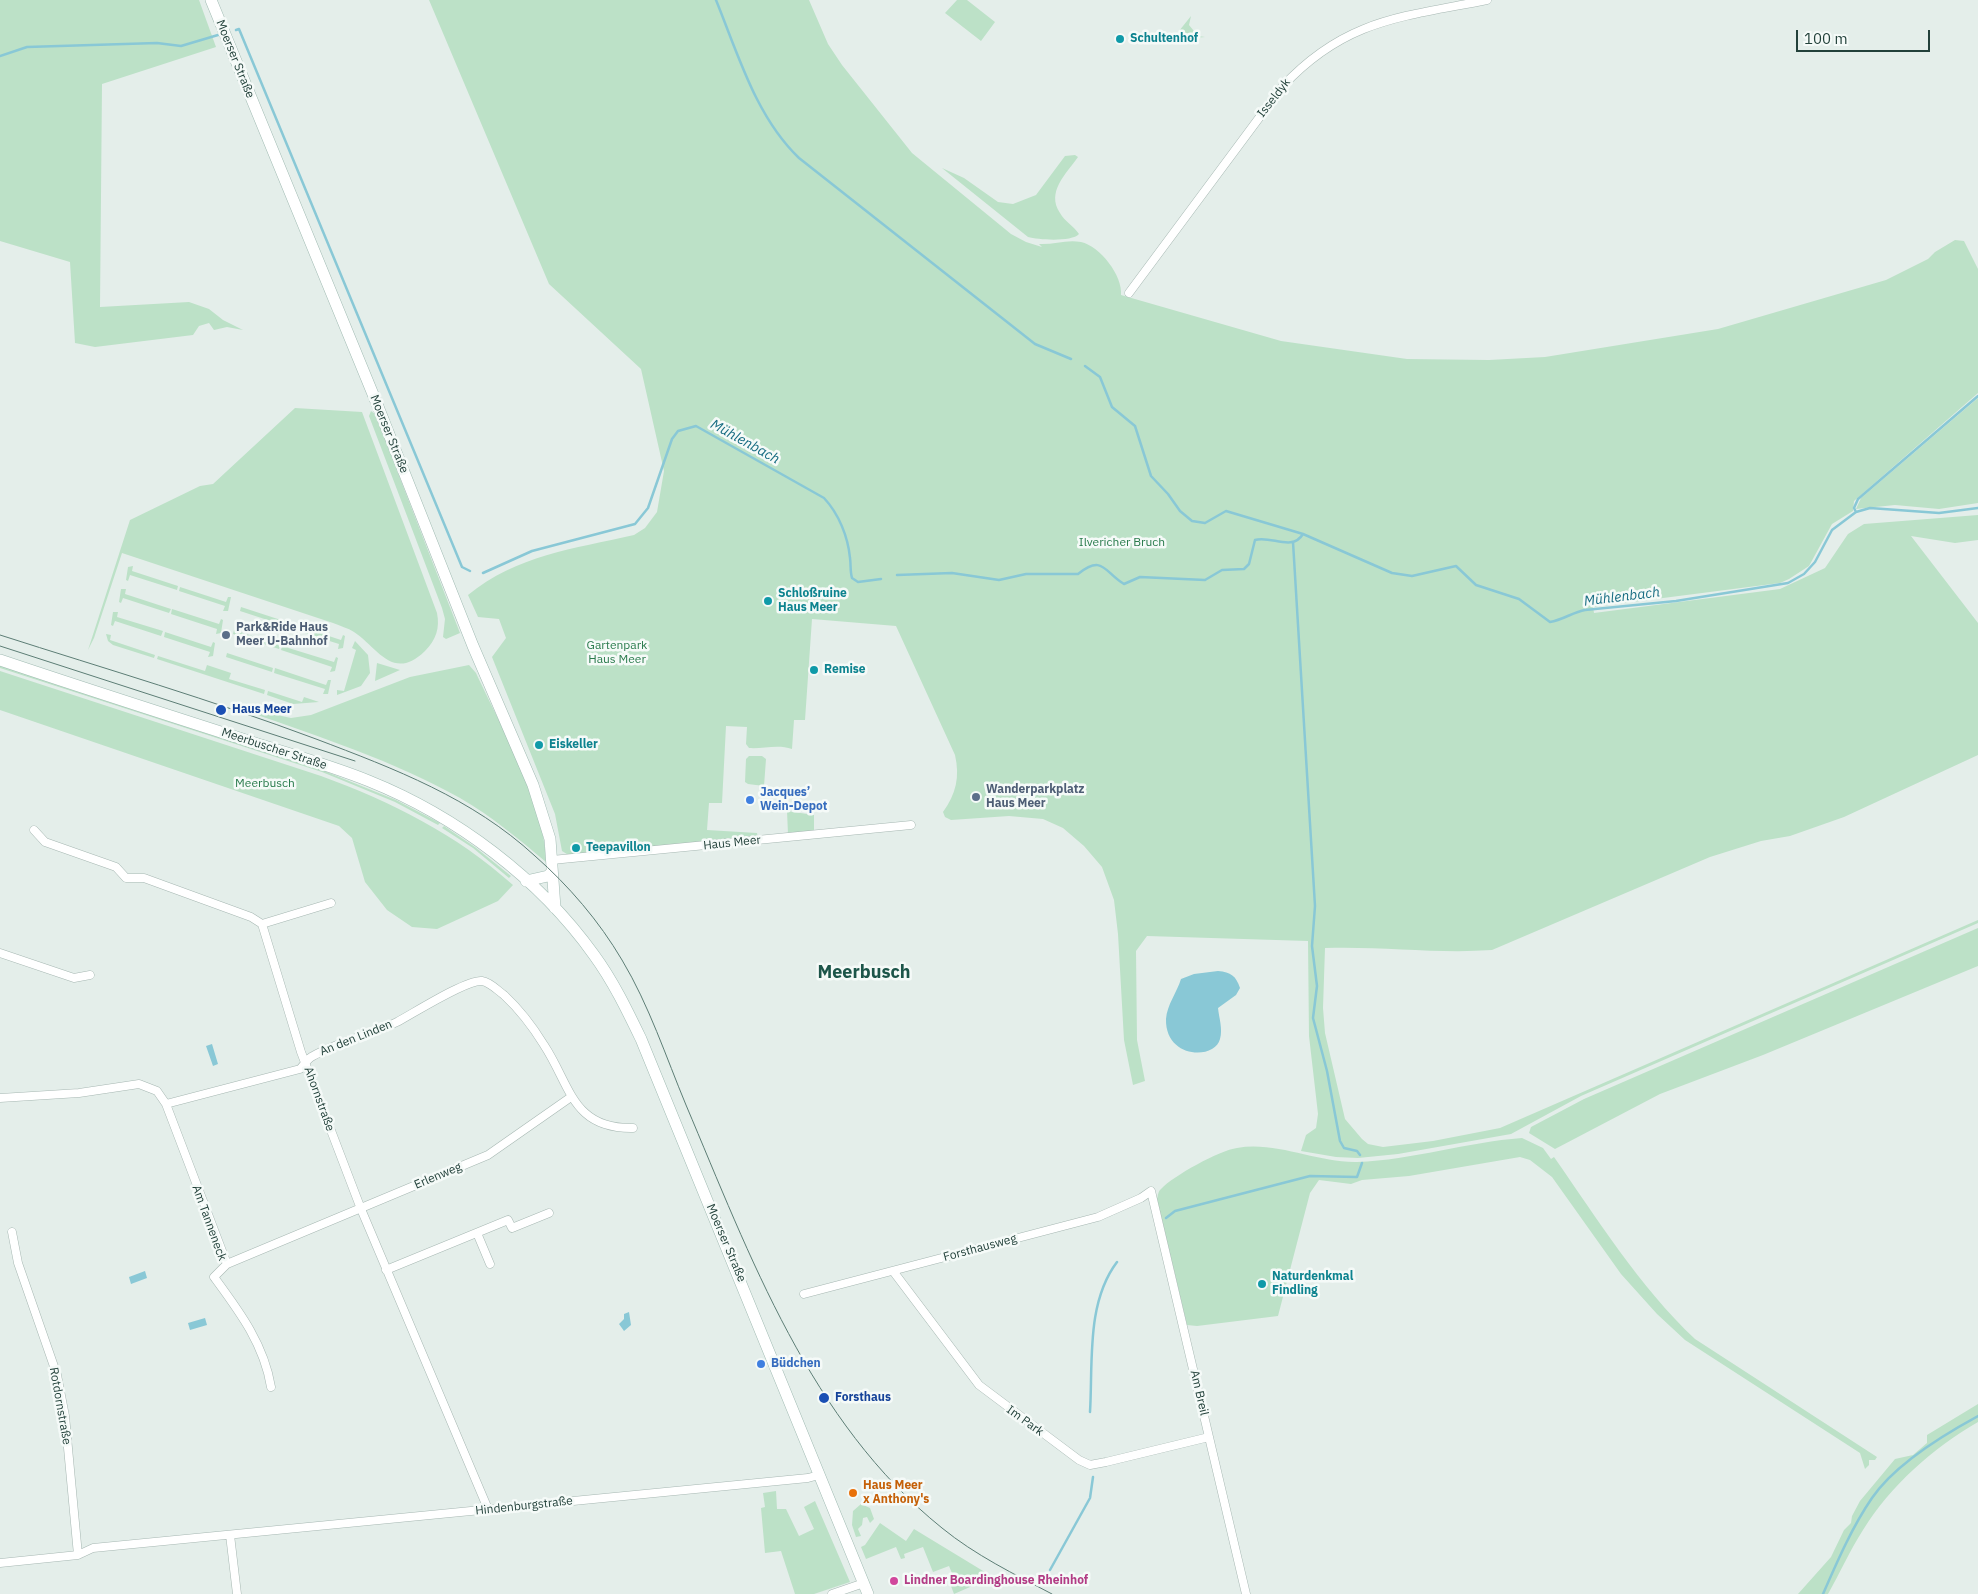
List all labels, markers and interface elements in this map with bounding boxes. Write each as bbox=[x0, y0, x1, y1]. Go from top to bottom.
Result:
street label: Moerser Straße bbox=[213, 18, 257, 100]
scale bar bbox=[1798, 20, 1932, 52]
text: 100 m bbox=[1804, 29, 1848, 48]
place label: Schultenhof bbox=[1130, 32, 1198, 46]
marker: Schultenhof bbox=[1114, 33, 1126, 45]
street label: Isseldyk bbox=[1254, 76, 1294, 120]
street label: Moerser Straße bbox=[367, 393, 411, 475]
water label: Mühlenbach bbox=[708, 416, 782, 468]
park label: Ilvericher Bruch bbox=[1079, 536, 1165, 550]
water label: Mühlenbach bbox=[1583, 584, 1661, 610]
place label: Schloßruine Haus Meer bbox=[778, 587, 847, 615]
marker: Schloßruine Haus Meer bbox=[762, 595, 774, 607]
place label: Park&Ride Haus Meer U-Bahnhof bbox=[236, 621, 328, 649]
marker: Park&Ride Haus Meer U-Bahnhof bbox=[220, 629, 232, 641]
park label: Gartenpark Haus Meer bbox=[587, 639, 647, 667]
place label: Remise bbox=[824, 663, 866, 677]
marker: Remise bbox=[808, 664, 820, 676]
marker: Haus Meer bbox=[214, 703, 228, 717]
place label: Haus Meer bbox=[232, 703, 292, 717]
street label: Meerbuscher Straße bbox=[220, 725, 328, 773]
place label: Eiskeller bbox=[549, 738, 598, 752]
marker: Eiskeller bbox=[533, 739, 545, 751]
park label: Meerbusch bbox=[235, 777, 295, 791]
place label: Wanderparkplatz Haus Meer bbox=[986, 783, 1085, 811]
place label: Jacques’ Wein-Depot bbox=[760, 786, 827, 814]
marker: Wanderparkplatz Haus Meer bbox=[970, 791, 982, 803]
marker: Jacques’ Wein-Depot bbox=[744, 794, 756, 806]
street label: Haus Meer bbox=[703, 833, 761, 853]
place label: Teepavillon bbox=[586, 841, 651, 855]
marker: Teepavillon bbox=[570, 842, 582, 854]
district label: Meerbusch bbox=[817, 962, 911, 984]
street label: An den Linden bbox=[318, 1017, 394, 1059]
street label: Ahornstraße bbox=[301, 1065, 337, 1133]
street label: Erlenweg bbox=[412, 1160, 464, 1192]
street label: Am Tanneneck bbox=[189, 1183, 229, 1263]
street label: Moerser Straße bbox=[703, 1202, 749, 1284]
street label: Forsthausweg bbox=[942, 1231, 1018, 1265]
place label: Naturdenkmal Findling bbox=[1272, 1270, 1353, 1298]
marker: Naturdenkmal Findling bbox=[1256, 1278, 1268, 1290]
place label: Büdchen bbox=[771, 1357, 821, 1371]
marker: Büdchen bbox=[755, 1358, 767, 1370]
street label: Rotdornstraße bbox=[46, 1366, 74, 1446]
street label: Am Breil bbox=[1187, 1369, 1211, 1417]
marker: Forsthaus bbox=[817, 1391, 831, 1405]
place label: Forsthaus bbox=[835, 1391, 891, 1405]
street label: Im Park bbox=[1004, 1403, 1046, 1439]
place label: Haus Meer x Anthony's bbox=[863, 1479, 929, 1507]
marker: Haus Meer x Anthony's bbox=[847, 1487, 859, 1499]
street label: Hindenburgstraße bbox=[475, 1494, 573, 1518]
place label: Lindner Boardinghouse Rheinhof bbox=[904, 1574, 1088, 1588]
marker: Lindner Boardinghouse Rheinhof bbox=[888, 1575, 900, 1587]

